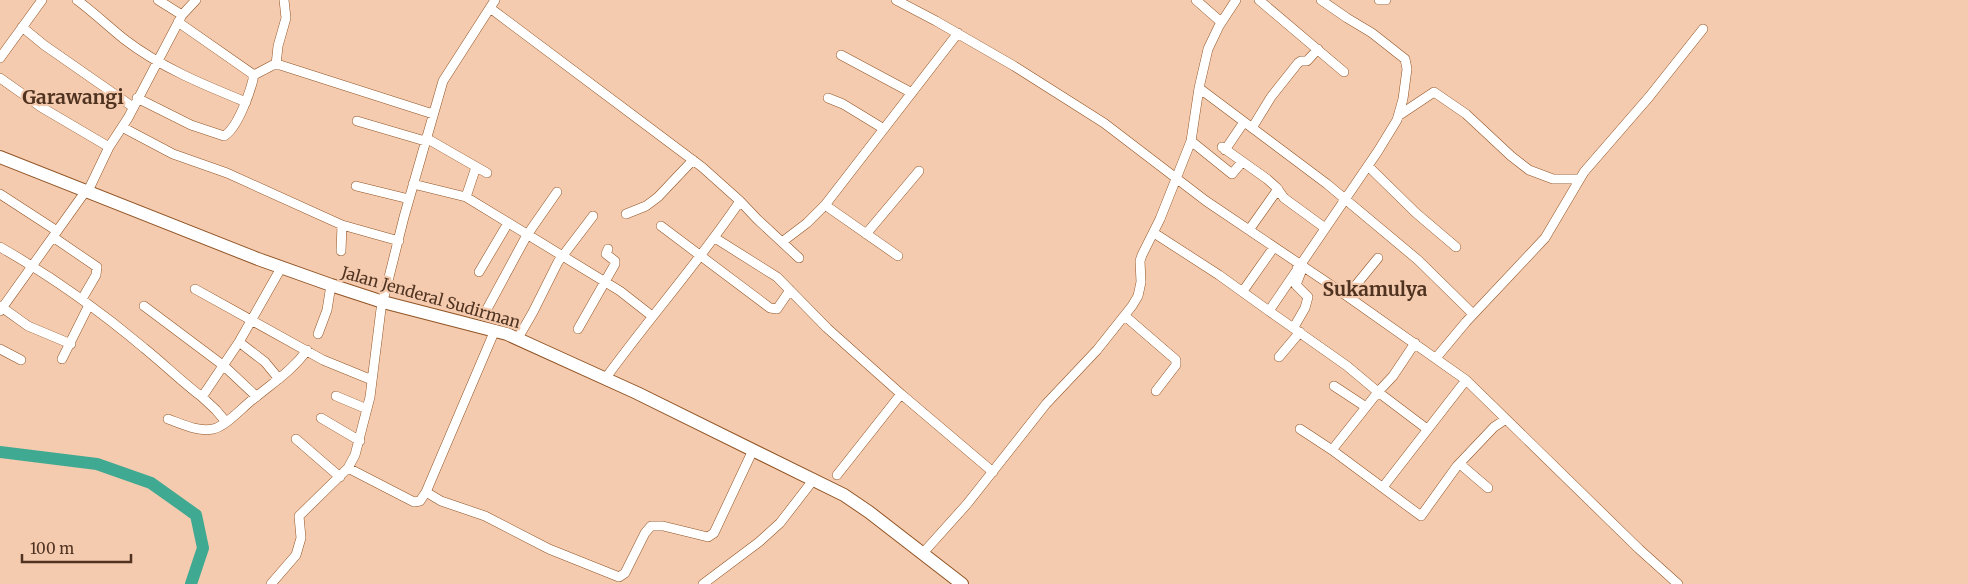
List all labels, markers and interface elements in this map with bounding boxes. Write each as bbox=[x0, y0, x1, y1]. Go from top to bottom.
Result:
district label: Garawangi bbox=[22, 85, 124, 109]
street label: Jalan Jenderal Sudirman bbox=[338, 262, 523, 332]
district label: Sukamulya bbox=[1323, 277, 1428, 301]
scale bar bbox=[22, 532, 131, 564]
text: 100 m bbox=[30, 539, 74, 558]

